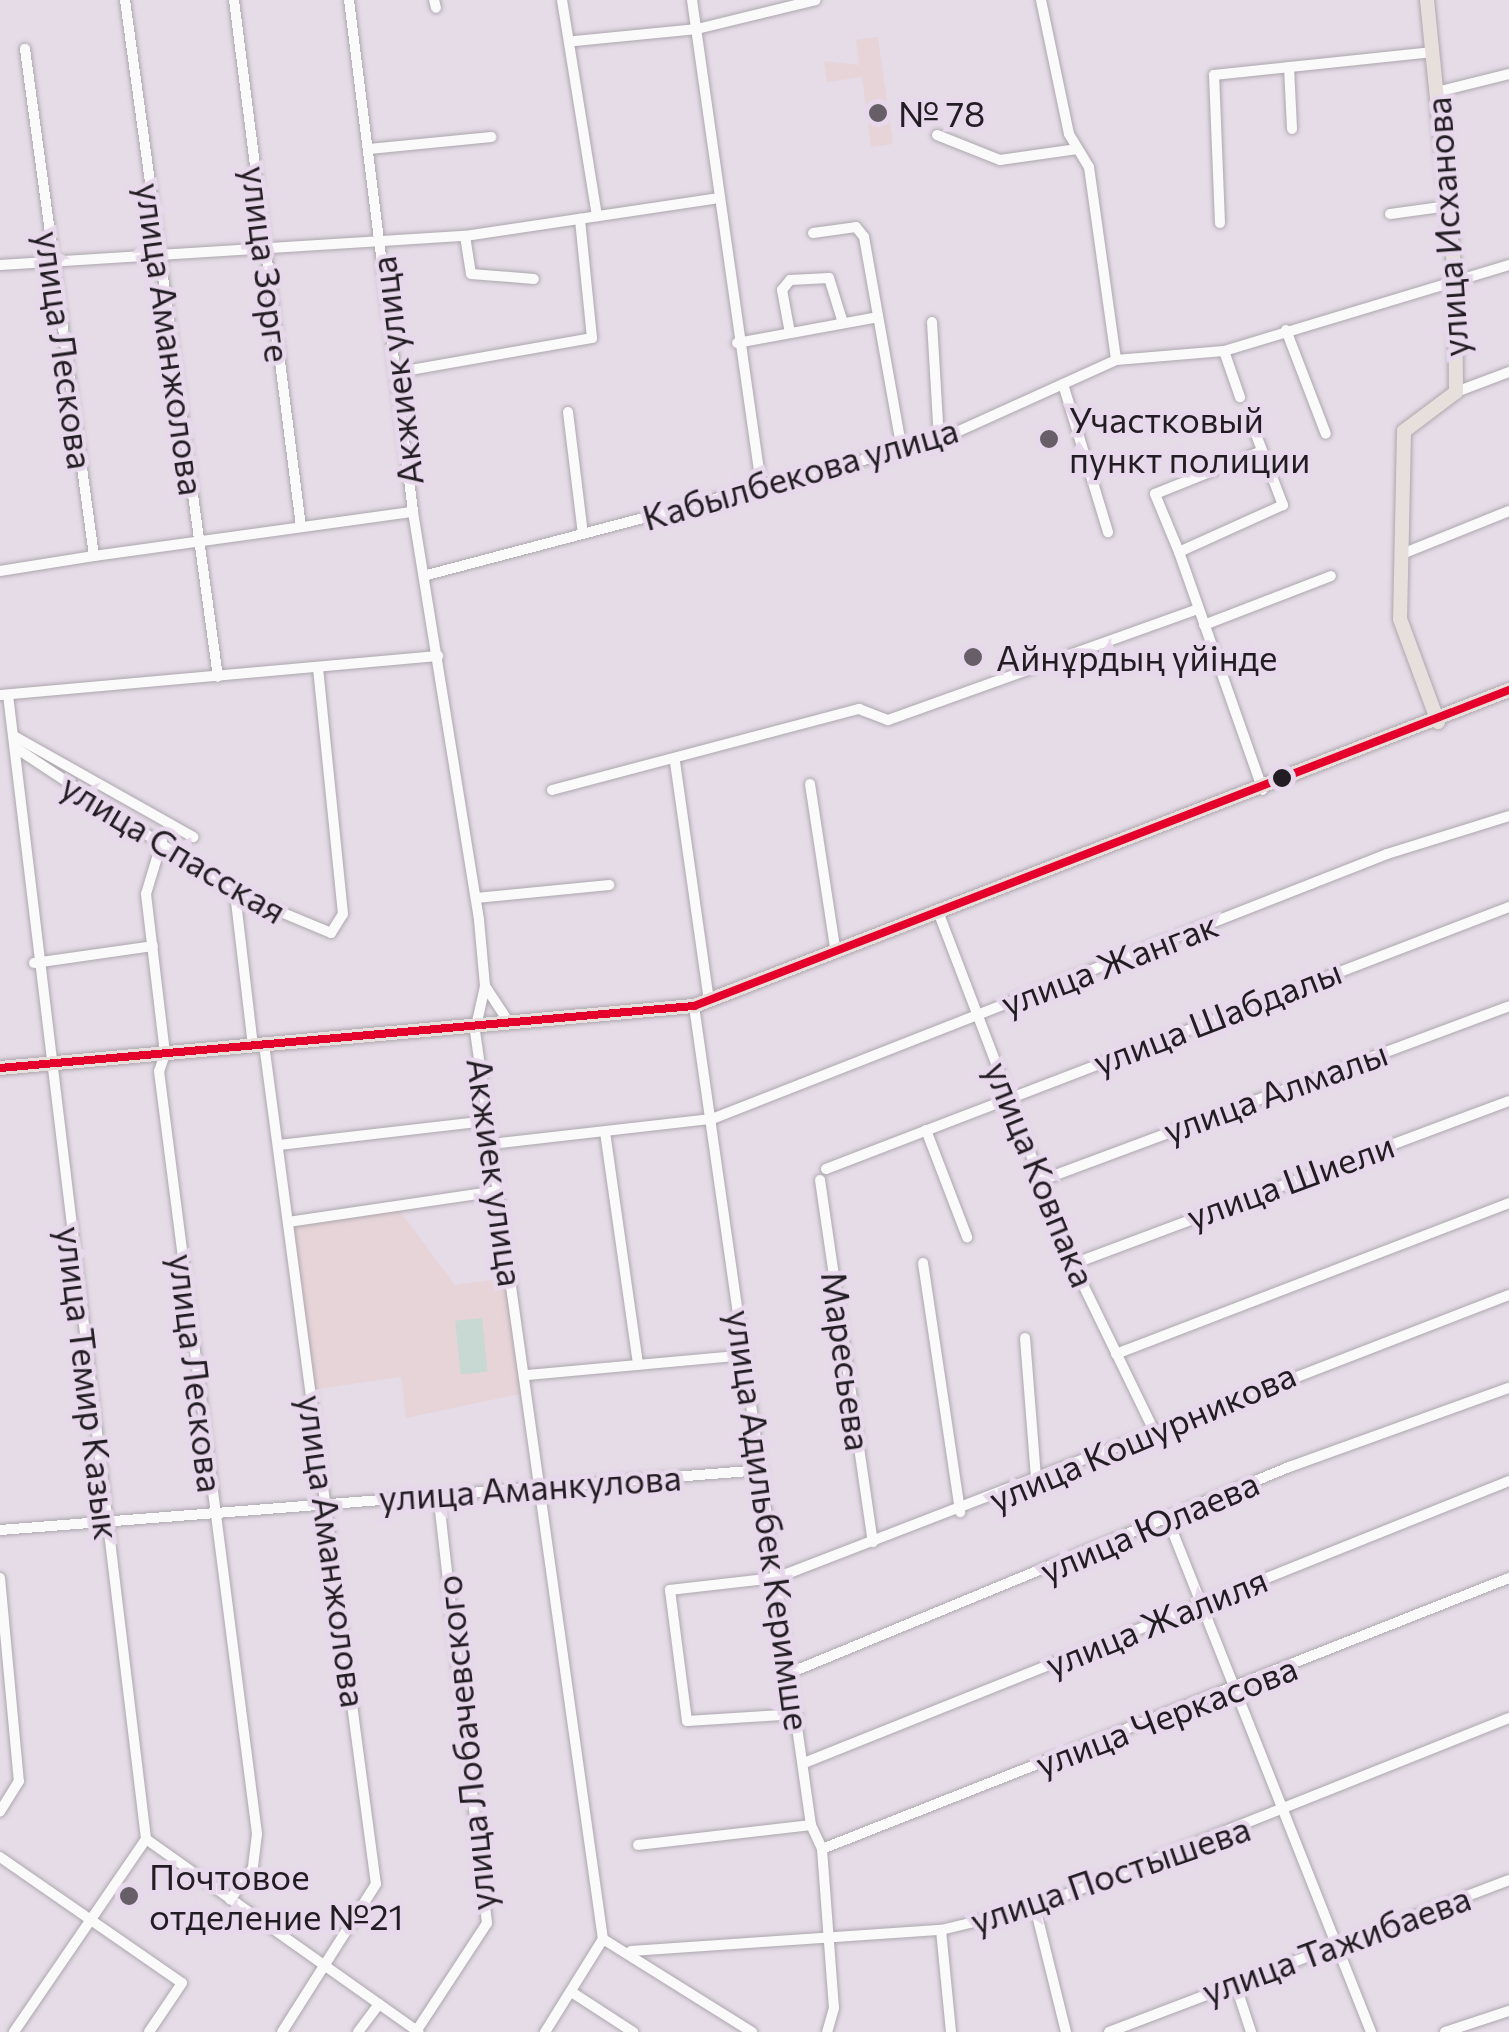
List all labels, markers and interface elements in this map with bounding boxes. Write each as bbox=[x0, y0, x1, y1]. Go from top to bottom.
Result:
place label: № 78 bbox=[898, 92, 985, 134]
street label: улица Исханова bbox=[1416, 96, 1476, 358]
marker: № 78 bbox=[867, 102, 889, 124]
street label: улица Зорге bbox=[234, 163, 300, 365]
street label: улица Аманжолова bbox=[128, 180, 214, 498]
street label: улица Лескова bbox=[27, 228, 103, 472]
street label: Акжиек улица bbox=[361, 254, 431, 488]
place label: Участковый пункт полиции bbox=[1069, 398, 1310, 480]
street label: Кабылбекова улица bbox=[637, 408, 963, 538]
marker: Участковый пункт полиции bbox=[1038, 428, 1060, 450]
place label: Айнұрдың үйінде bbox=[996, 636, 1278, 678]
marker: Айнұрдың үйінде bbox=[960, 644, 986, 670]
street label: улица Спасская bbox=[54, 764, 294, 932]
unlabelled marker bbox=[1272, 768, 1292, 788]
street label: улица Жангак bbox=[995, 902, 1223, 1024]
street label: улица Шабдалы bbox=[1087, 949, 1347, 1083]
street label: улица Алмалы bbox=[1157, 1031, 1393, 1151]
street label: Акжиек улица bbox=[459, 1055, 533, 1289]
street label: улица Ковпака bbox=[977, 1055, 1105, 1293]
street label: улица Шиели bbox=[1180, 1123, 1400, 1237]
street label: улица Темир Казык bbox=[49, 1224, 129, 1542]
street label: улица Лескова bbox=[162, 1251, 232, 1495]
street label: Маресьева bbox=[814, 1269, 880, 1453]
street label: улица Адильбек Керимше bbox=[719, 1307, 819, 1733]
street label: улица Кошурникова bbox=[982, 1352, 1302, 1520]
street label: улица Аманжолова bbox=[290, 1392, 376, 1710]
street label: улица Аманкулова bbox=[377, 1455, 683, 1519]
street label: улица Юлаева bbox=[1033, 1461, 1265, 1591]
street label: улица Жалиля bbox=[1039, 1557, 1273, 1685]
street label: улица Лобачевского bbox=[427, 1573, 503, 1913]
street label: улица Черкасова bbox=[1029, 1646, 1303, 1784]
street label: улица Постышева bbox=[965, 1806, 1255, 1942]
place label: Почтовое отделение №21 bbox=[149, 1855, 404, 1937]
street label: улица Тажибаева bbox=[1196, 1876, 1476, 2012]
marker: Почтовое отделение №21 bbox=[118, 1885, 140, 1907]

